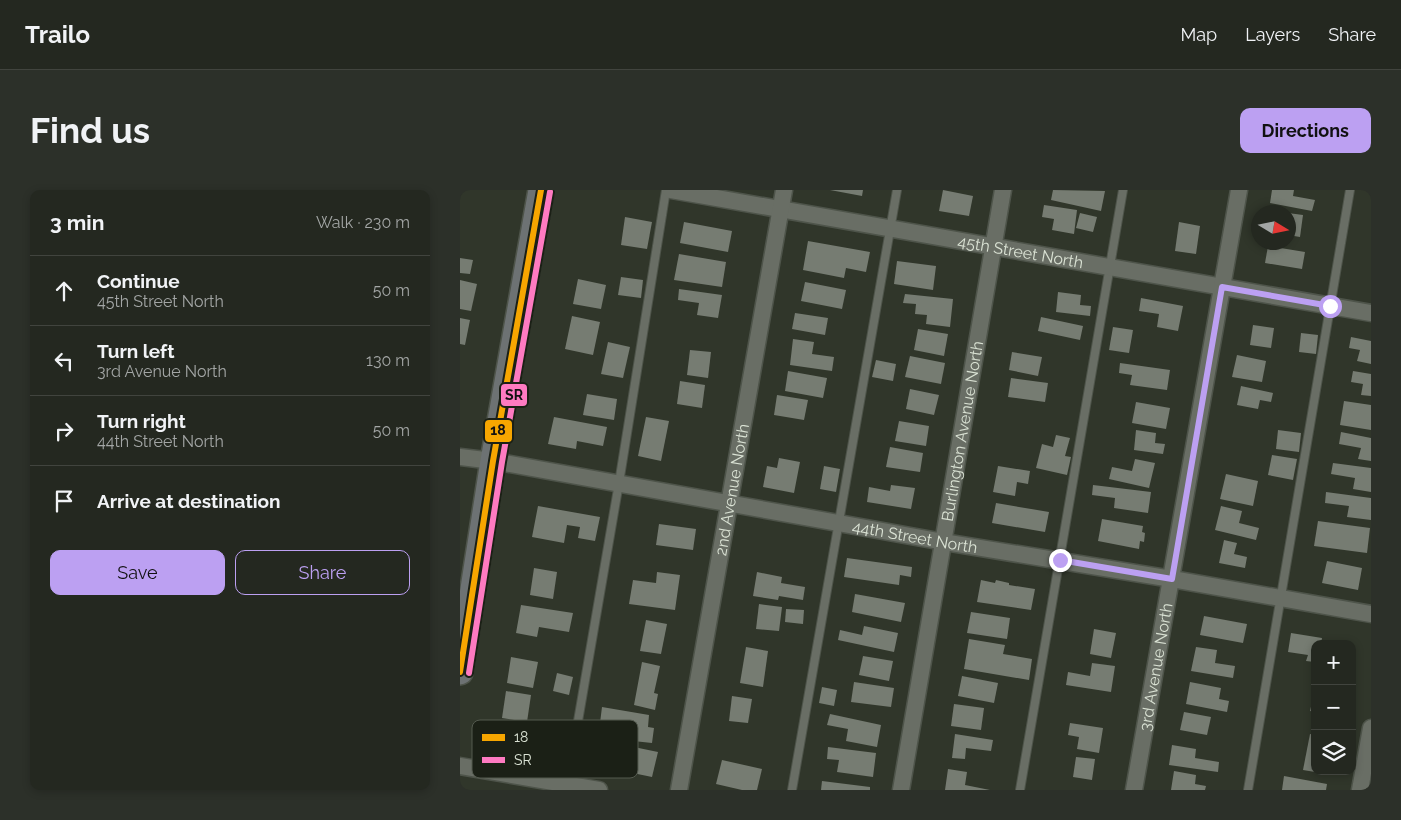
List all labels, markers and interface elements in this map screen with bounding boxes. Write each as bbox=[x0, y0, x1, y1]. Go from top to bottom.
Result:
text: Trailo bbox=[25, 20, 90, 49]
text: Map bbox=[1181, 24, 1217, 45]
text: Layers bbox=[1245, 24, 1300, 45]
text: Share bbox=[1328, 24, 1376, 45]
button: Directions bbox=[1240, 108, 1371, 153]
text: Find us bbox=[30, 110, 150, 151]
north arrow bbox=[1251, 205, 1296, 250]
text: 3 min bbox=[50, 210, 104, 235]
text: Walk · 230 m bbox=[316, 213, 410, 232]
street label: 45th Street North bbox=[956, 232, 1085, 272]
text: Continue bbox=[97, 270, 180, 292]
icon: ahead bbox=[50, 277, 78, 305]
text: 50 m bbox=[373, 281, 410, 300]
text: 45th Street North bbox=[97, 292, 224, 311]
route start bbox=[1319, 295, 1342, 318]
street label: Burlington Avenue North bbox=[938, 339, 987, 523]
text: Turn left bbox=[97, 340, 174, 362]
icon: left bbox=[50, 347, 78, 375]
text: 130 m bbox=[366, 351, 410, 370]
text: 3rd Avenue North bbox=[97, 362, 227, 381]
line badge: SR bbox=[500, 383, 528, 407]
text: SR bbox=[505, 387, 524, 403]
text: Turn right bbox=[97, 410, 186, 432]
icon: right bbox=[50, 417, 78, 445]
line badge: 18 bbox=[484, 419, 513, 443]
text: 50 m bbox=[373, 421, 410, 440]
text: 18 bbox=[490, 422, 506, 438]
street label: 2nd Avenue North bbox=[711, 422, 753, 557]
text: 44th Street North bbox=[97, 432, 224, 451]
icon: arrive bbox=[50, 487, 78, 515]
text: Arrive at destination bbox=[97, 490, 281, 512]
street label: 44th Street North bbox=[851, 517, 979, 557]
route end bbox=[1049, 549, 1072, 572]
button: Save bbox=[50, 550, 225, 595]
button: Share bbox=[235, 550, 410, 595]
street label: 3rd Avenue North bbox=[1135, 601, 1177, 733]
map controls bbox=[1311, 640, 1356, 775]
button: + bbox=[1311, 640, 1356, 685]
button: − bbox=[1311, 685, 1356, 730]
legend bbox=[472, 720, 638, 778]
text: 18 bbox=[514, 729, 528, 745]
button: layers bbox=[1311, 730, 1356, 775]
text: SR bbox=[514, 752, 532, 768]

